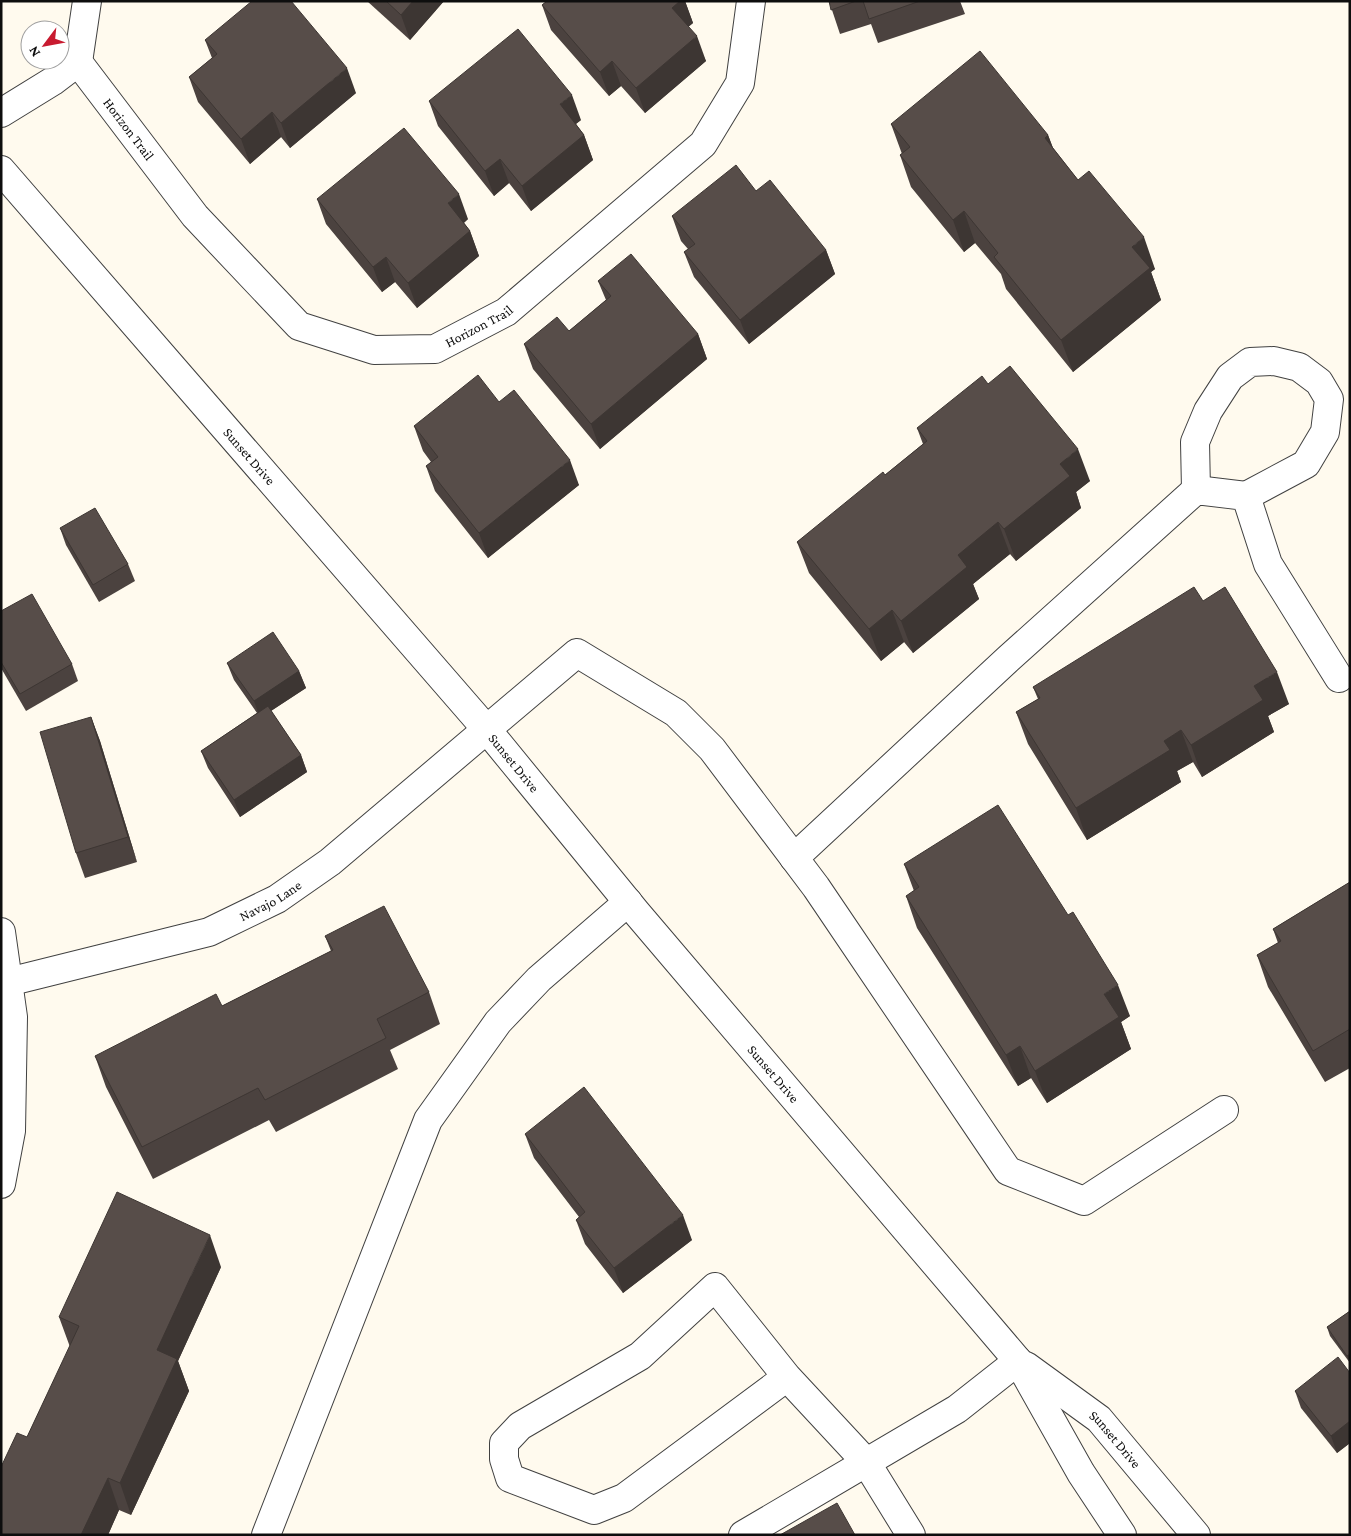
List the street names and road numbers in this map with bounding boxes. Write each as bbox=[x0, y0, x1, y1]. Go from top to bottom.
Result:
street label: Horizon Trail bbox=[100, 95, 158, 163]
street label: Horizon Trail bbox=[442, 302, 516, 350]
street label: Sunset Drive bbox=[220, 424, 279, 488]
street label: Sunset Drive bbox=[485, 730, 543, 795]
street label: Navajo Lane bbox=[237, 877, 304, 924]
street label: Sunset Drive bbox=[744, 1042, 803, 1106]
street label: Sunset Drive bbox=[1086, 1407, 1144, 1471]

